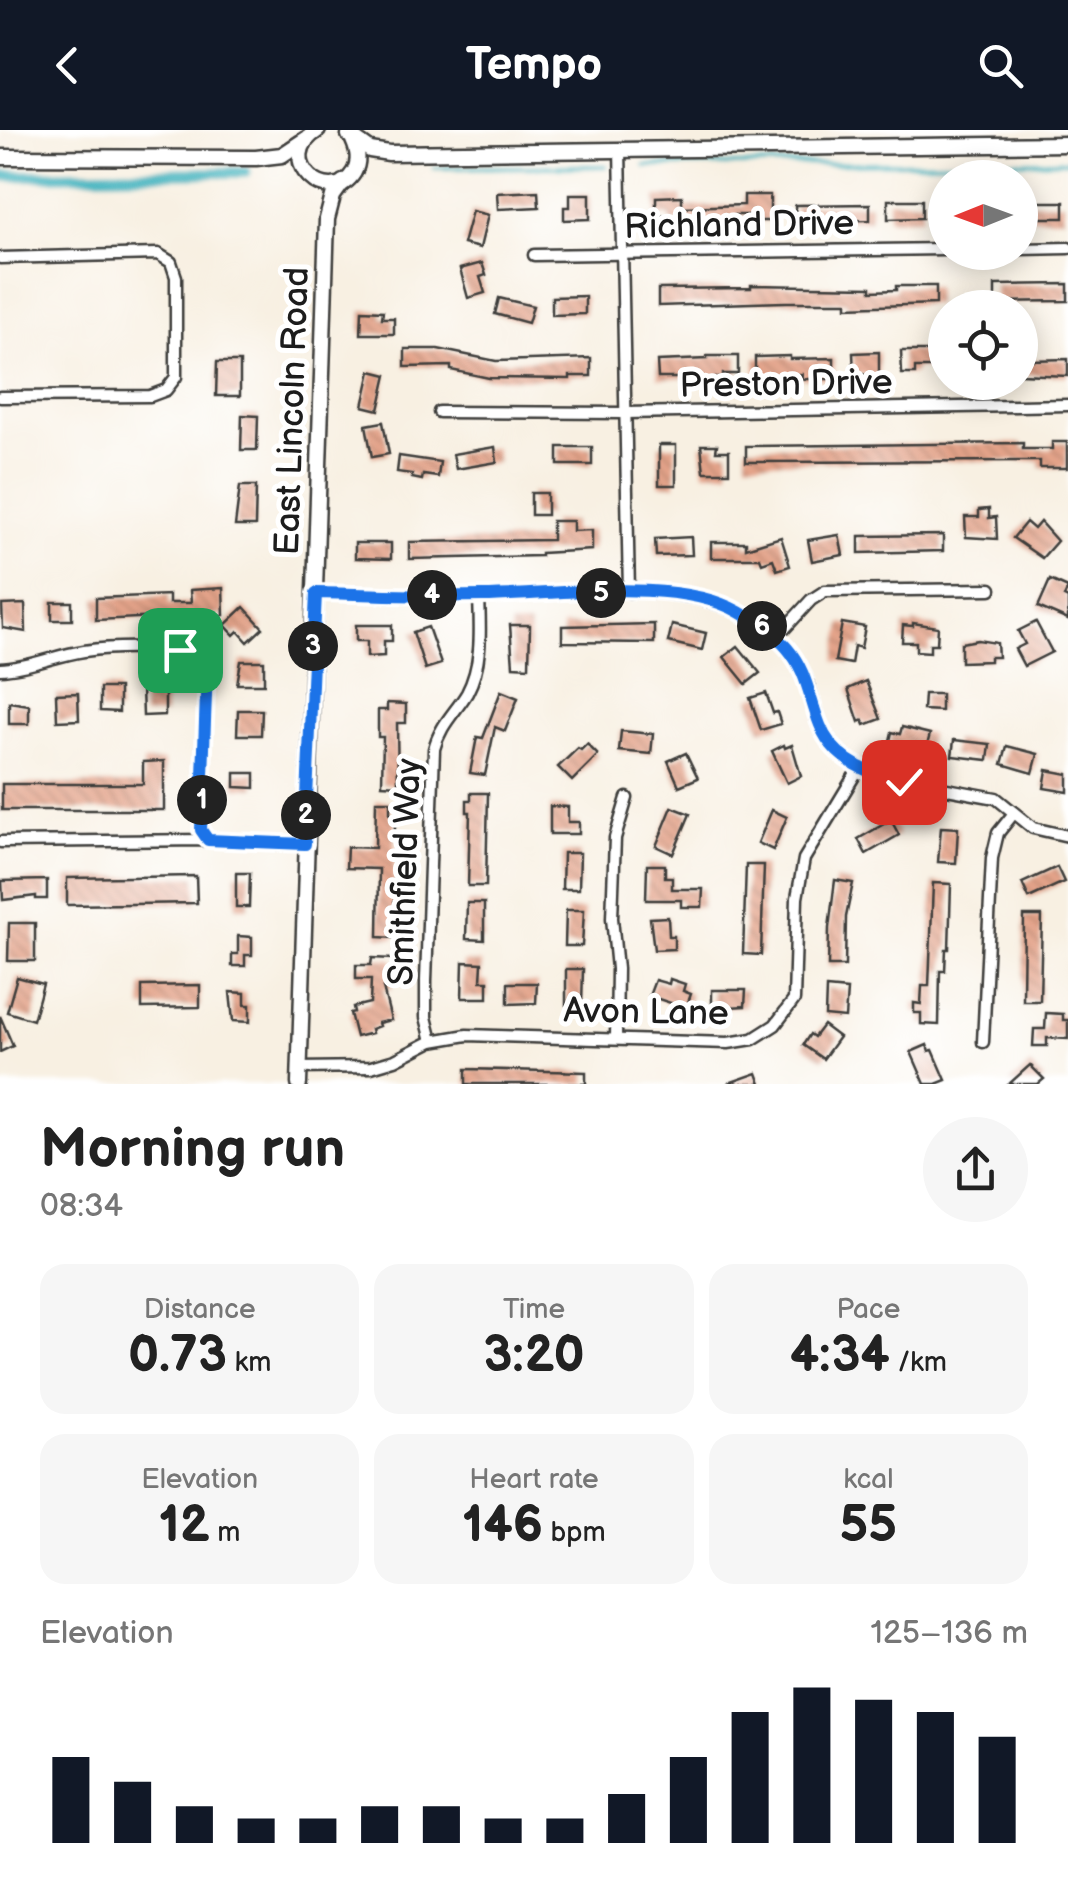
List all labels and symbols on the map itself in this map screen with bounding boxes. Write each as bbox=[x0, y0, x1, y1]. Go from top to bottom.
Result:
north arrow bbox=[928, 160, 1038, 270]
street label: Richland Drive bbox=[624, 202, 854, 249]
street label: East Lincoln Road bbox=[266, 266, 319, 556]
street label: Preston Drive bbox=[679, 361, 893, 408]
pin: 5 bbox=[576, 568, 626, 618]
pin: 4 bbox=[407, 570, 457, 620]
pin: 6 bbox=[737, 601, 787, 651]
pin bbox=[138, 608, 223, 693]
pin: 3 bbox=[288, 621, 338, 671]
pin bbox=[862, 740, 947, 825]
street label: Smithfield Way bbox=[380, 757, 431, 986]
pin: 1 bbox=[177, 775, 227, 825]
pin: 2 bbox=[281, 790, 331, 840]
street label: Avon Lane bbox=[563, 990, 729, 1035]

